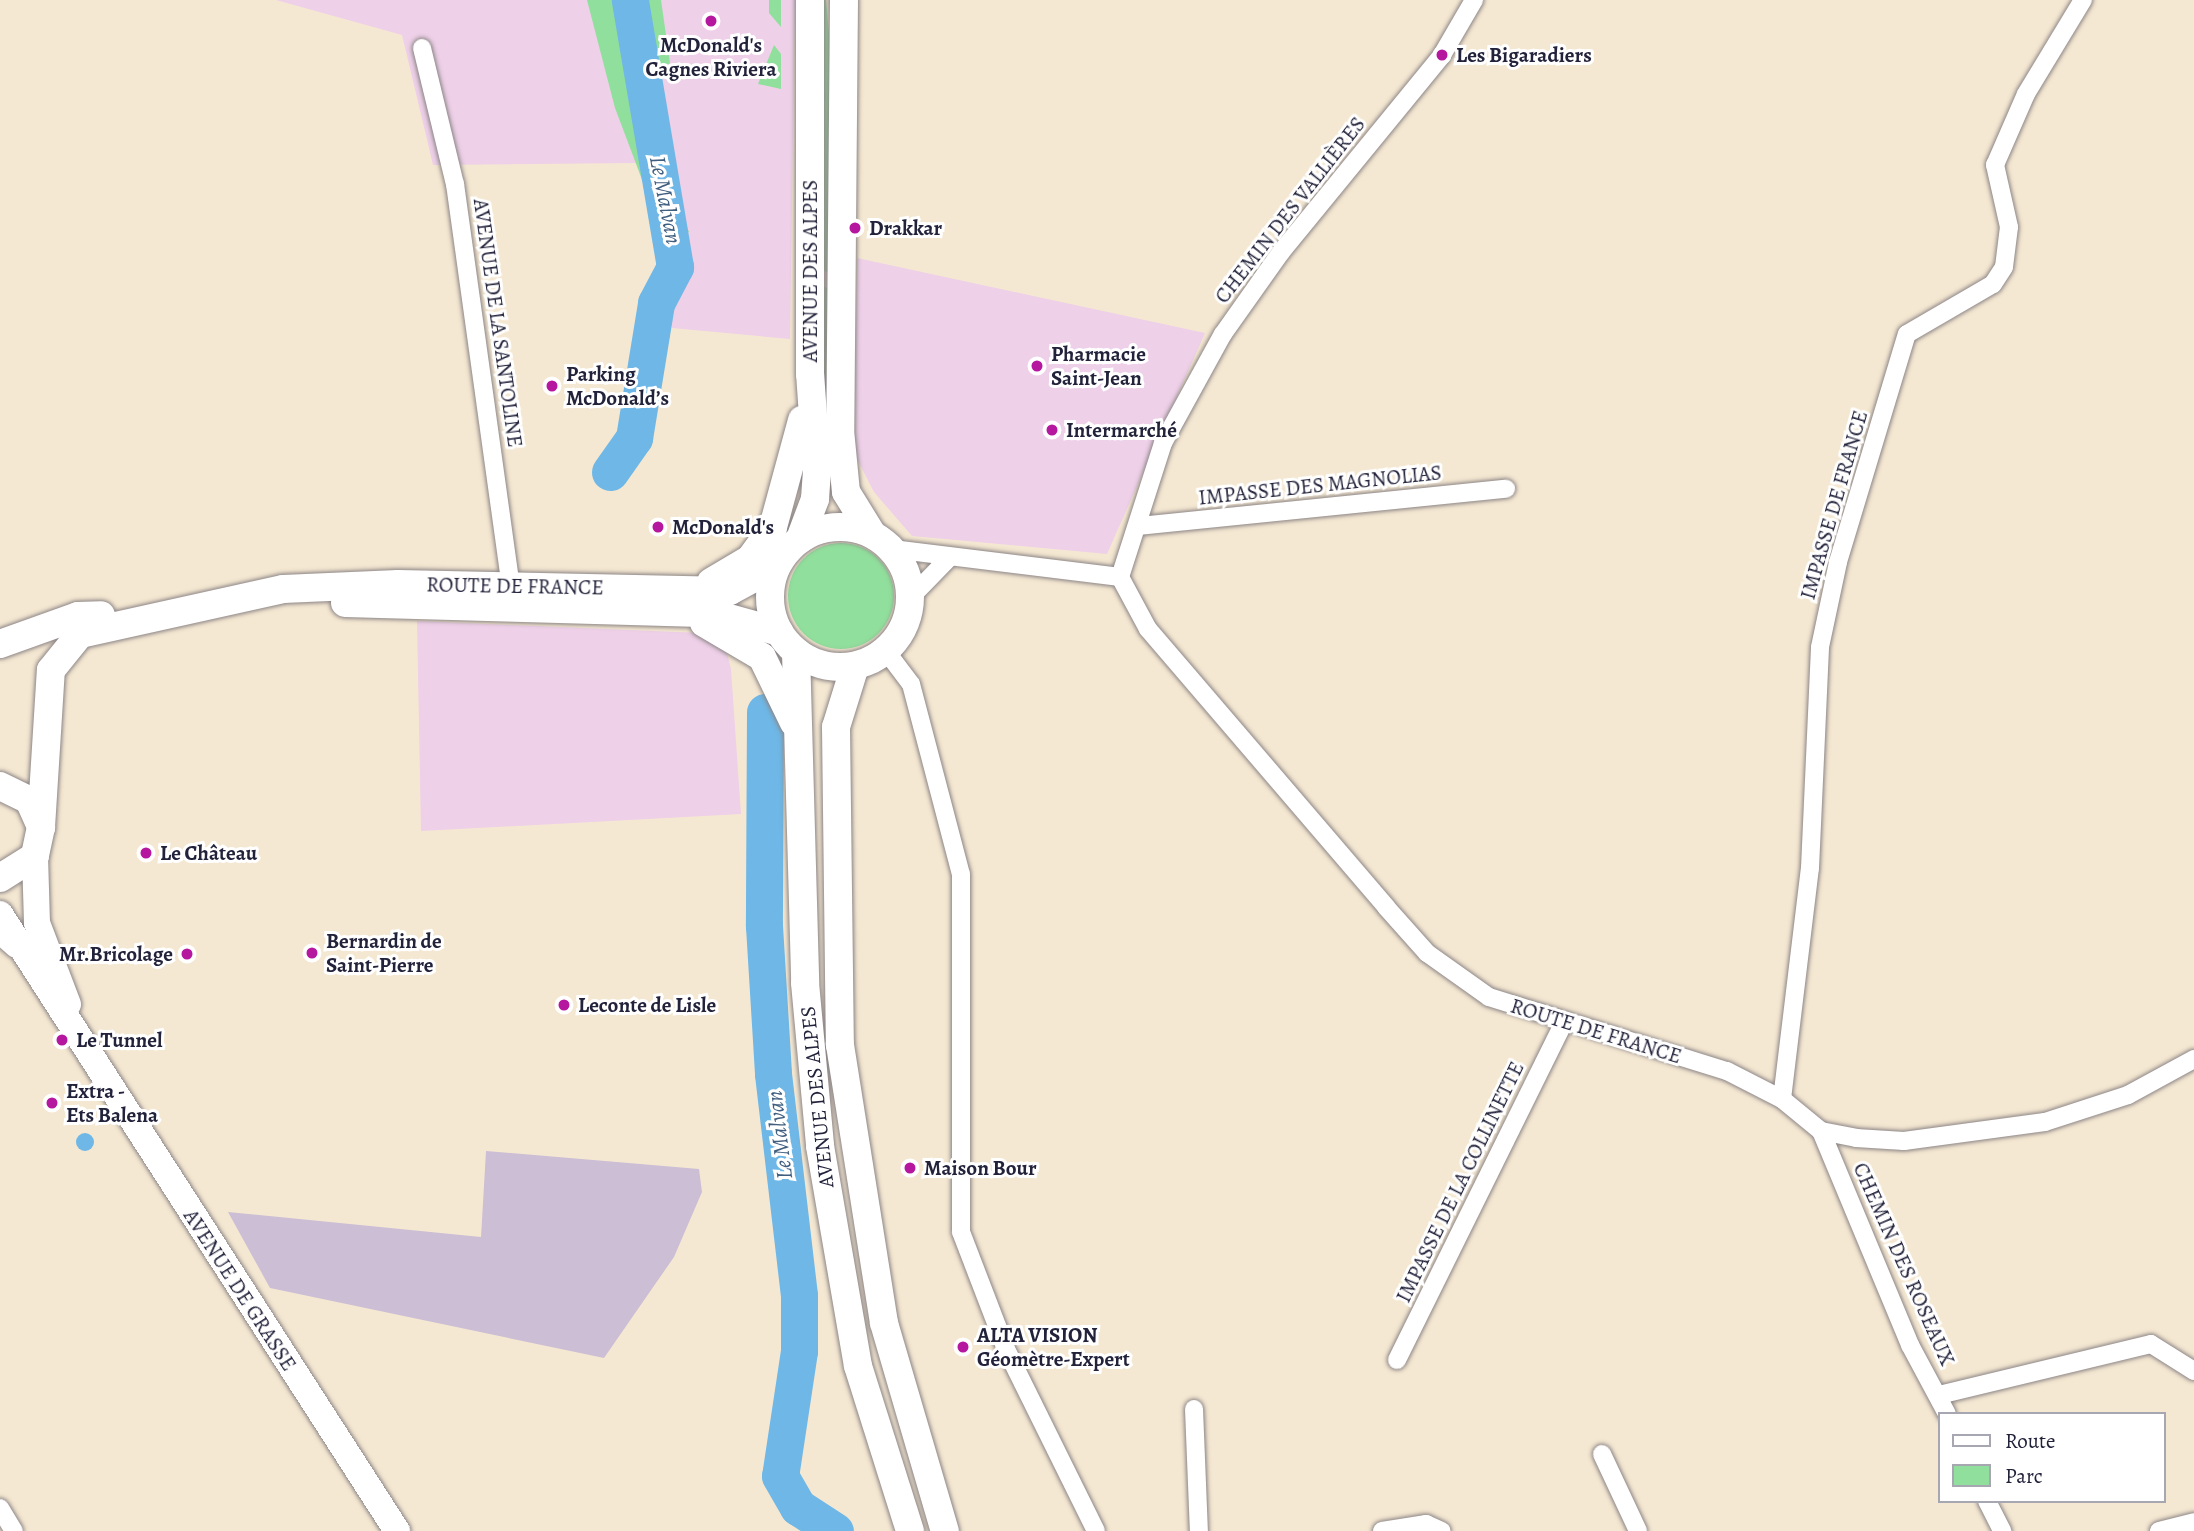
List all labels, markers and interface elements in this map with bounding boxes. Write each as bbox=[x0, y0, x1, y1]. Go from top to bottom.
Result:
marker: McDonald's Cagnes Riviera bbox=[703, 13, 719, 29]
place label: McDonald's Cagnes Riviera bbox=[645, 32, 777, 82]
place label: Les Bigaradiers bbox=[1456, 42, 1592, 68]
marker: Les Bigaradiers bbox=[1434, 47, 1450, 63]
street label: CHEMIN DES VALLIÈRES bbox=[1209, 112, 1371, 308]
water label: Le Malvan bbox=[643, 154, 687, 246]
street label: AVENUE DES ALPES bbox=[797, 180, 823, 362]
street label: AVENUE DE LA SANTOLINE bbox=[468, 197, 528, 449]
place label: Drakkar bbox=[869, 215, 942, 241]
marker: Drakkar bbox=[847, 220, 863, 236]
place label: Pharmacie Saint-Jean bbox=[1051, 341, 1146, 391]
marker: Pharmacie Saint-Jean bbox=[1029, 358, 1045, 374]
place label: Parking McDonald’s bbox=[566, 361, 669, 411]
marker: Parking McDonald’s bbox=[544, 378, 560, 394]
street label: IMPASSE DE FRANCE bbox=[1795, 408, 1873, 602]
place label: Intermarché bbox=[1066, 417, 1177, 443]
marker: Intermarché bbox=[1044, 422, 1060, 438]
street label: IMPASSE DES MAGNOLIAS bbox=[1197, 460, 1443, 510]
place label: McDonald's bbox=[672, 514, 774, 540]
marker: McDonald's bbox=[650, 519, 666, 535]
street label: ROUTE DE FRANCE bbox=[426, 572, 604, 600]
place label: Le Château bbox=[160, 840, 257, 866]
marker: Le Château bbox=[138, 845, 154, 861]
place label: Bernardin de Saint-Pierre bbox=[326, 928, 442, 978]
place label: Mr.Bricolage bbox=[59, 941, 173, 967]
marker: Bernardin de Saint-Pierre bbox=[304, 945, 320, 961]
marker: Mr.Bricolage bbox=[179, 946, 195, 962]
place label: Leconte de Lisle bbox=[578, 992, 716, 1018]
street label: ROUTE DE FRANCE bbox=[1508, 993, 1684, 1069]
marker: Leconte de Lisle bbox=[556, 997, 572, 1013]
street label: AVENUE DES ALPES bbox=[795, 1005, 839, 1189]
place label: Le Tunnel bbox=[76, 1027, 162, 1053]
marker: Le Tunnel bbox=[54, 1032, 70, 1048]
street label: IMPASSE DE LA COLLINETTE bbox=[1391, 1057, 1529, 1307]
place label: Extra - Ets Balena bbox=[66, 1078, 158, 1128]
water label: Le Malvan bbox=[761, 1089, 799, 1181]
marker: Extra - Ets Balena bbox=[44, 1095, 60, 1111]
place label: Maison Bour bbox=[924, 1155, 1037, 1181]
street label: CHEMIN DES ROSEAUX bbox=[1848, 1159, 1960, 1369]
marker: Maison Bour bbox=[902, 1160, 918, 1176]
street label: AVENUE DE GRASSE bbox=[178, 1204, 302, 1376]
place label: ALTA VISION Géomètre-Expert bbox=[977, 1322, 1130, 1372]
marker: ALTA VISION Géomètre-Expert bbox=[955, 1339, 971, 1355]
legend bbox=[1938, 1412, 2166, 1503]
text: Route bbox=[2005, 1427, 2055, 1455]
text: Parc bbox=[2005, 1462, 2043, 1490]

